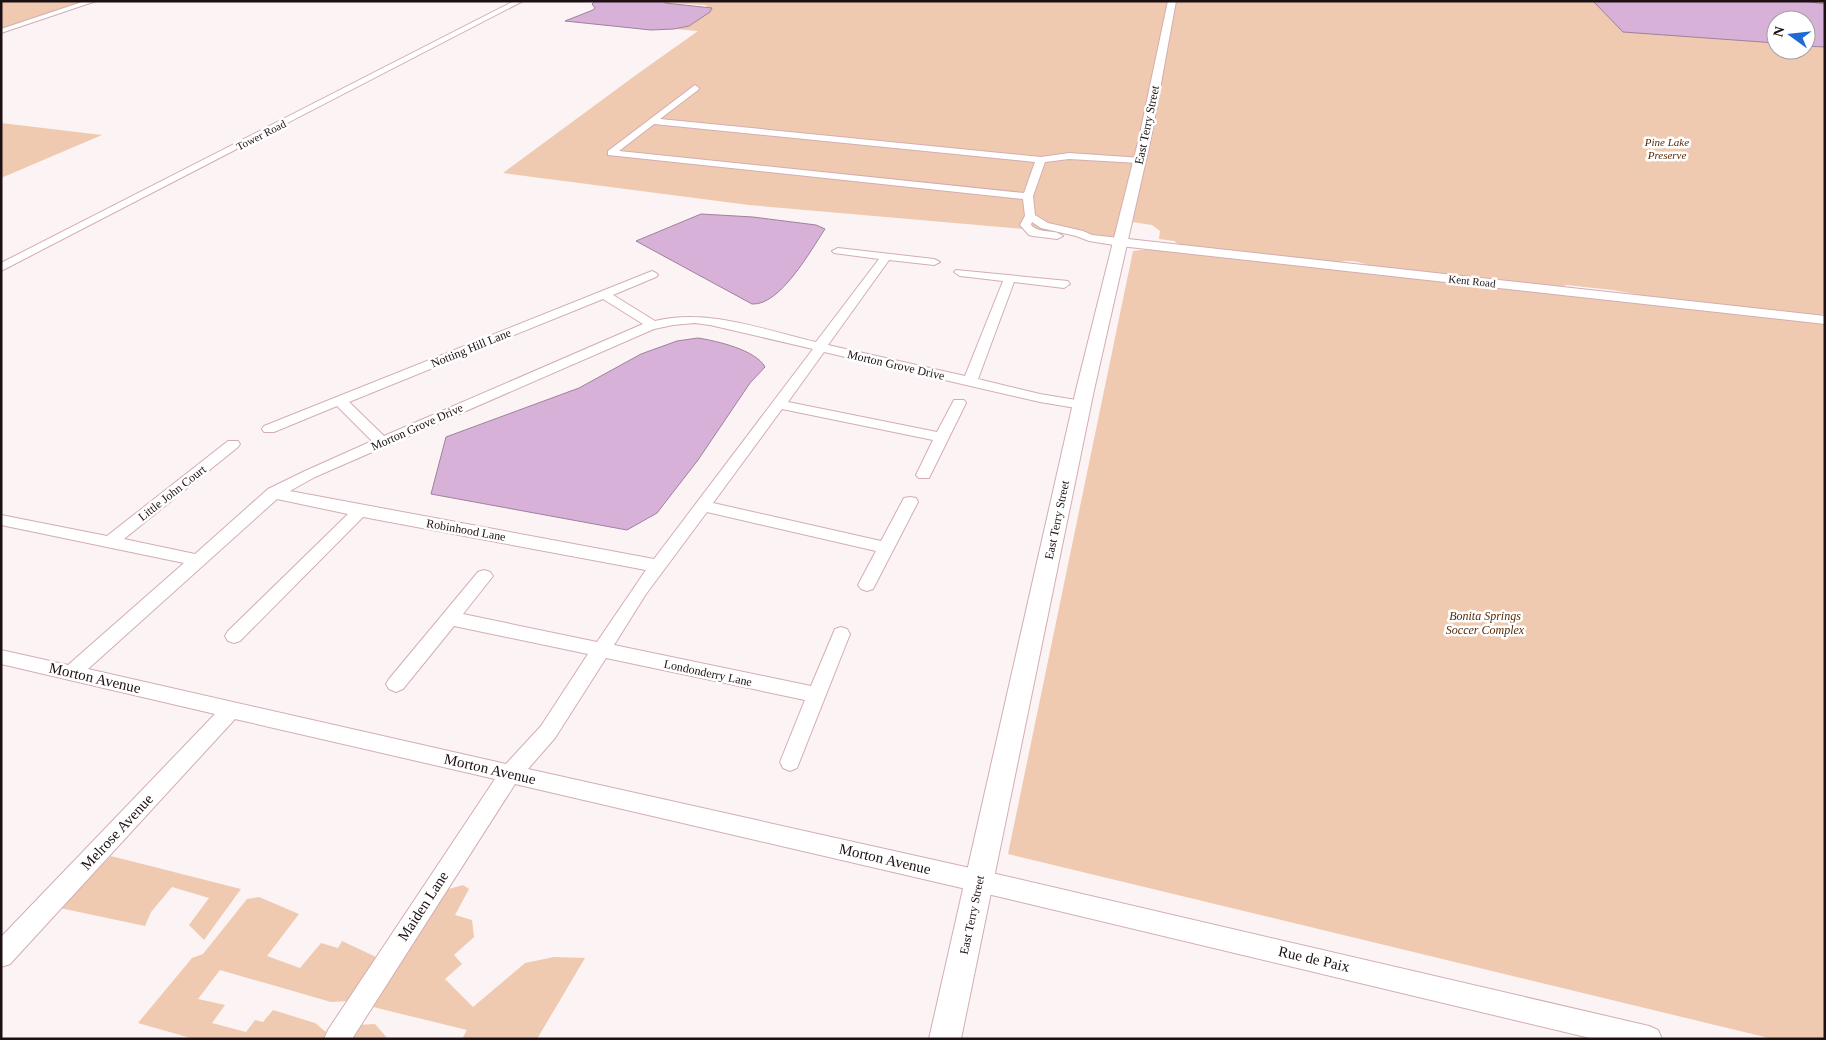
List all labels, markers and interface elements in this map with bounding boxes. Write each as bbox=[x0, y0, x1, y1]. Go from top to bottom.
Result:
north arrow bbox=[1766, 10, 1816, 60]
text: N bbox=[1770, 25, 1787, 39]
street label: East Terry Street bbox=[1132, 84, 1162, 166]
street label: Tower Road bbox=[234, 117, 288, 153]
park label: Pine Lake Preserve bbox=[1644, 136, 1689, 161]
street label: Kent Road bbox=[1448, 273, 1497, 289]
street label: Notting Hill Lane bbox=[429, 326, 513, 370]
street label: Morton Grove Drive bbox=[846, 347, 946, 383]
street label: Morton Grove Drive bbox=[369, 400, 465, 454]
street label: Little John Court bbox=[135, 462, 209, 524]
street label: East Terry Street bbox=[1042, 479, 1072, 561]
street label: Robinhood Lane bbox=[425, 516, 507, 544]
park label: Bonita Springs Soccer Complex bbox=[1446, 609, 1525, 637]
street label: Londonderry Lane bbox=[663, 657, 753, 689]
street label: Morton Avenue bbox=[48, 660, 143, 696]
street label: Morton Avenue bbox=[443, 751, 538, 787]
street label: Melrose Avenue bbox=[78, 791, 156, 873]
street label: Morton Avenue bbox=[838, 841, 933, 877]
street label: Maiden Lane bbox=[395, 868, 452, 944]
street label: East Terry Street bbox=[957, 874, 987, 956]
street label: Rue de Paix bbox=[1277, 943, 1352, 975]

